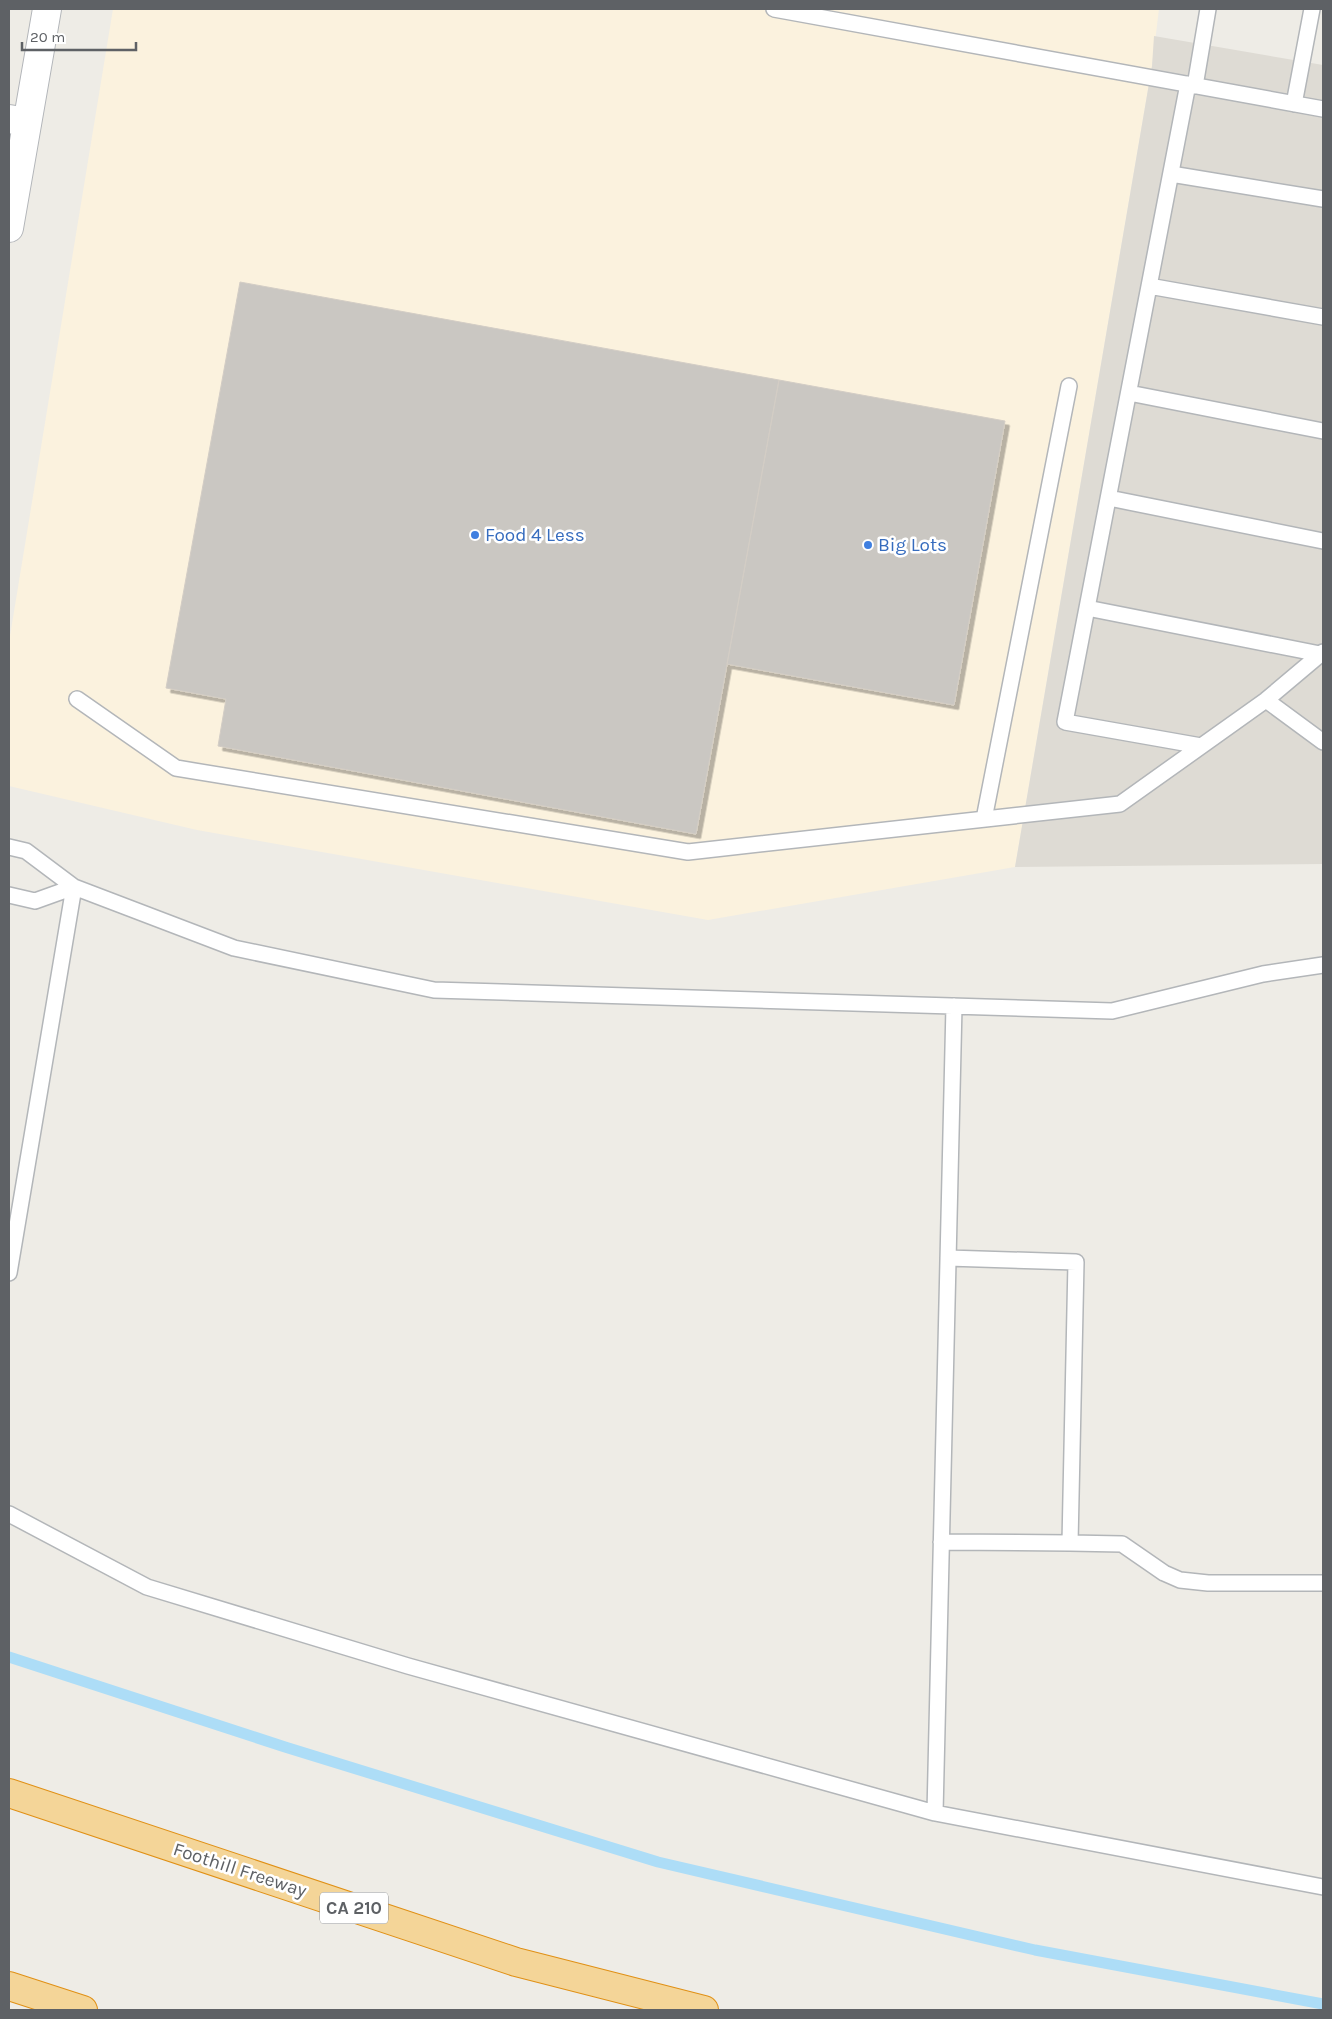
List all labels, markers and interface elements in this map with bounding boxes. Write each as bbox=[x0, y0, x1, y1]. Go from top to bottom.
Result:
scale bar bbox=[22, 20, 136, 52]
text: 20 m bbox=[30, 28, 65, 46]
place label: Food 4 Less bbox=[485, 524, 585, 546]
marker: Food 4 Less bbox=[469, 529, 481, 541]
place label: Big Lots bbox=[878, 534, 947, 556]
marker: Big Lots bbox=[862, 539, 874, 551]
street label: Foothill Freeway bbox=[170, 1838, 310, 1902]
road number: CA 210 bbox=[320, 1892, 388, 1924]

